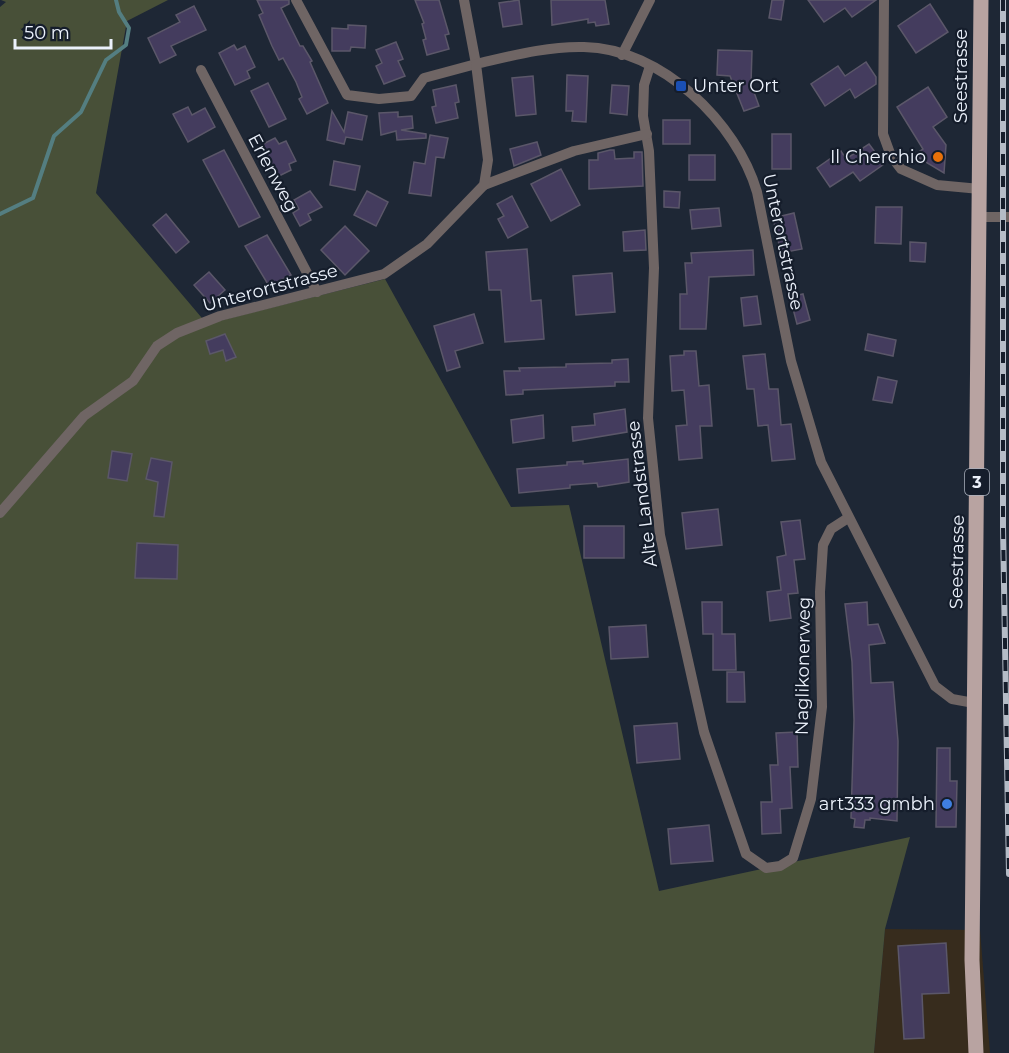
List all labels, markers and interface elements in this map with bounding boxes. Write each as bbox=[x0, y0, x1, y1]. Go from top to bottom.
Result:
scale bar bbox=[15, 12, 111, 50]
text: 50 m bbox=[24, 22, 70, 44]
street label: Seestrasse bbox=[950, 29, 972, 123]
place label: Unter Ort bbox=[693, 75, 779, 97]
marker: Unter Ort bbox=[674, 79, 688, 93]
street label: Erlenweg bbox=[243, 130, 303, 216]
place label: Il Cherchio bbox=[830, 146, 926, 168]
marker: Il Cherchio bbox=[931, 150, 945, 164]
street label: Unterortstrasse bbox=[758, 172, 808, 312]
street label: Unterortstrasse bbox=[200, 259, 340, 317]
street label: Alte Landstrasse bbox=[622, 419, 662, 568]
road number: 3 bbox=[965, 469, 989, 495]
street label: Seestrasse bbox=[945, 514, 969, 609]
street label: Naglikonerweg bbox=[791, 597, 815, 735]
place label: art333 gmbh bbox=[819, 793, 935, 815]
marker: art333 gmbh bbox=[940, 797, 954, 811]

